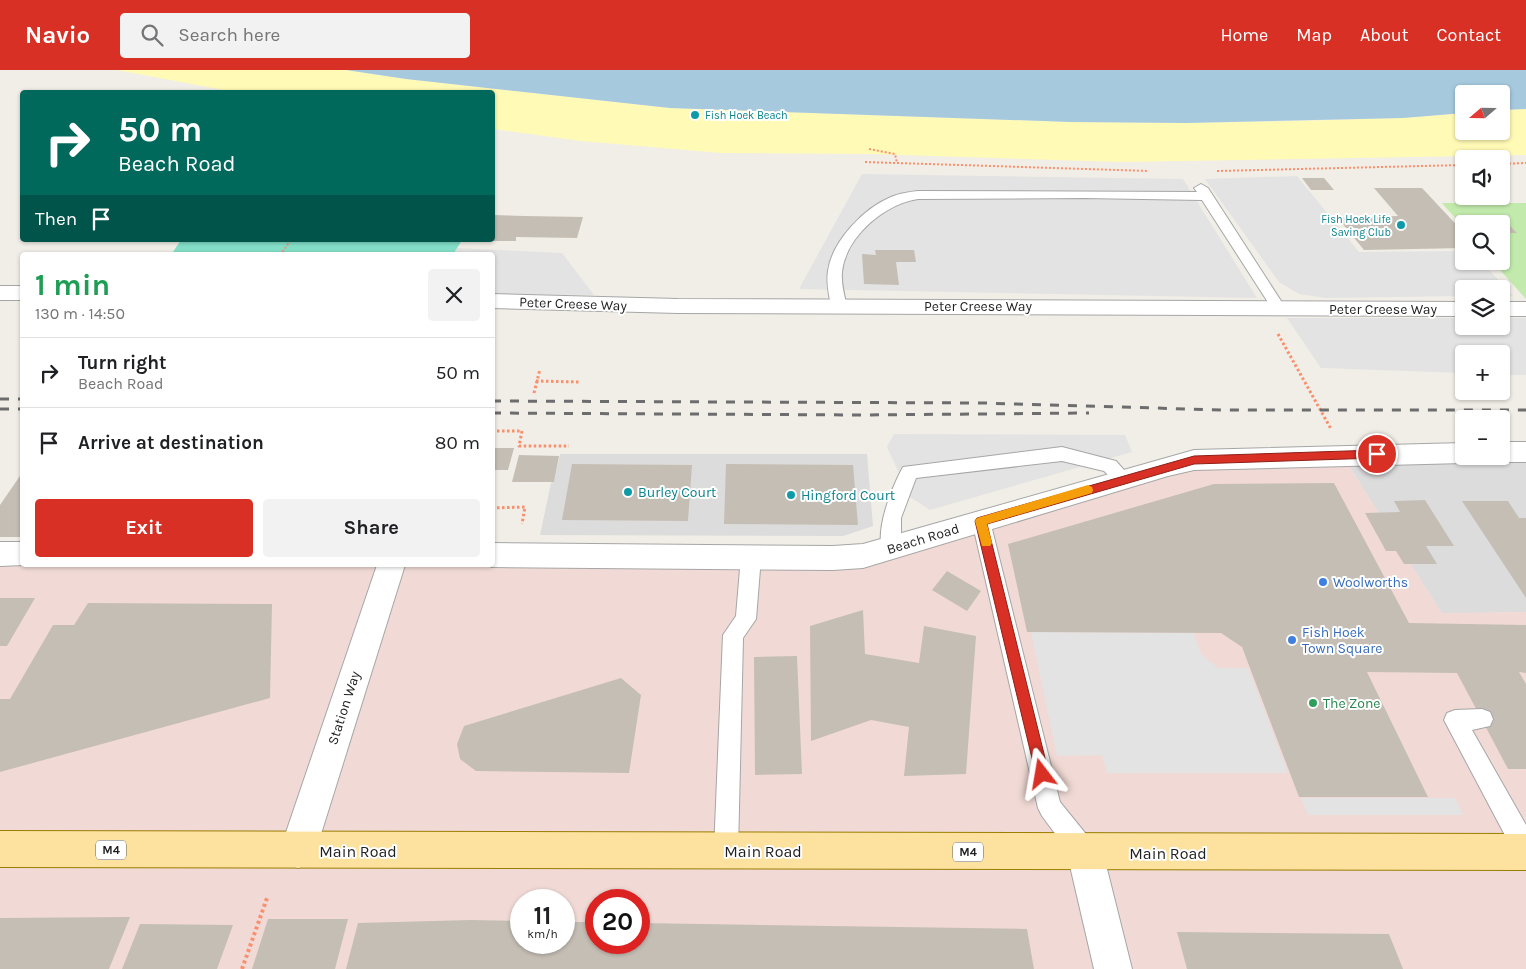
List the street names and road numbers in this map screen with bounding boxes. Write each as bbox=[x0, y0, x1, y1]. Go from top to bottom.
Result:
street label: Peter Creese Way bbox=[519, 294, 628, 314]
street label: Peter Creese Way bbox=[924, 298, 1032, 315]
street label: Peter Creese Way bbox=[1329, 301, 1437, 318]
street label: Beach Road bbox=[885, 520, 961, 558]
street label: Station Way bbox=[324, 668, 364, 747]
road number: M4 bbox=[96, 840, 126, 860]
street label: Main Road bbox=[319, 842, 397, 861]
street label: Main Road bbox=[724, 842, 802, 861]
road number: M4 bbox=[953, 842, 983, 862]
street label: Main Road bbox=[1129, 844, 1207, 863]

